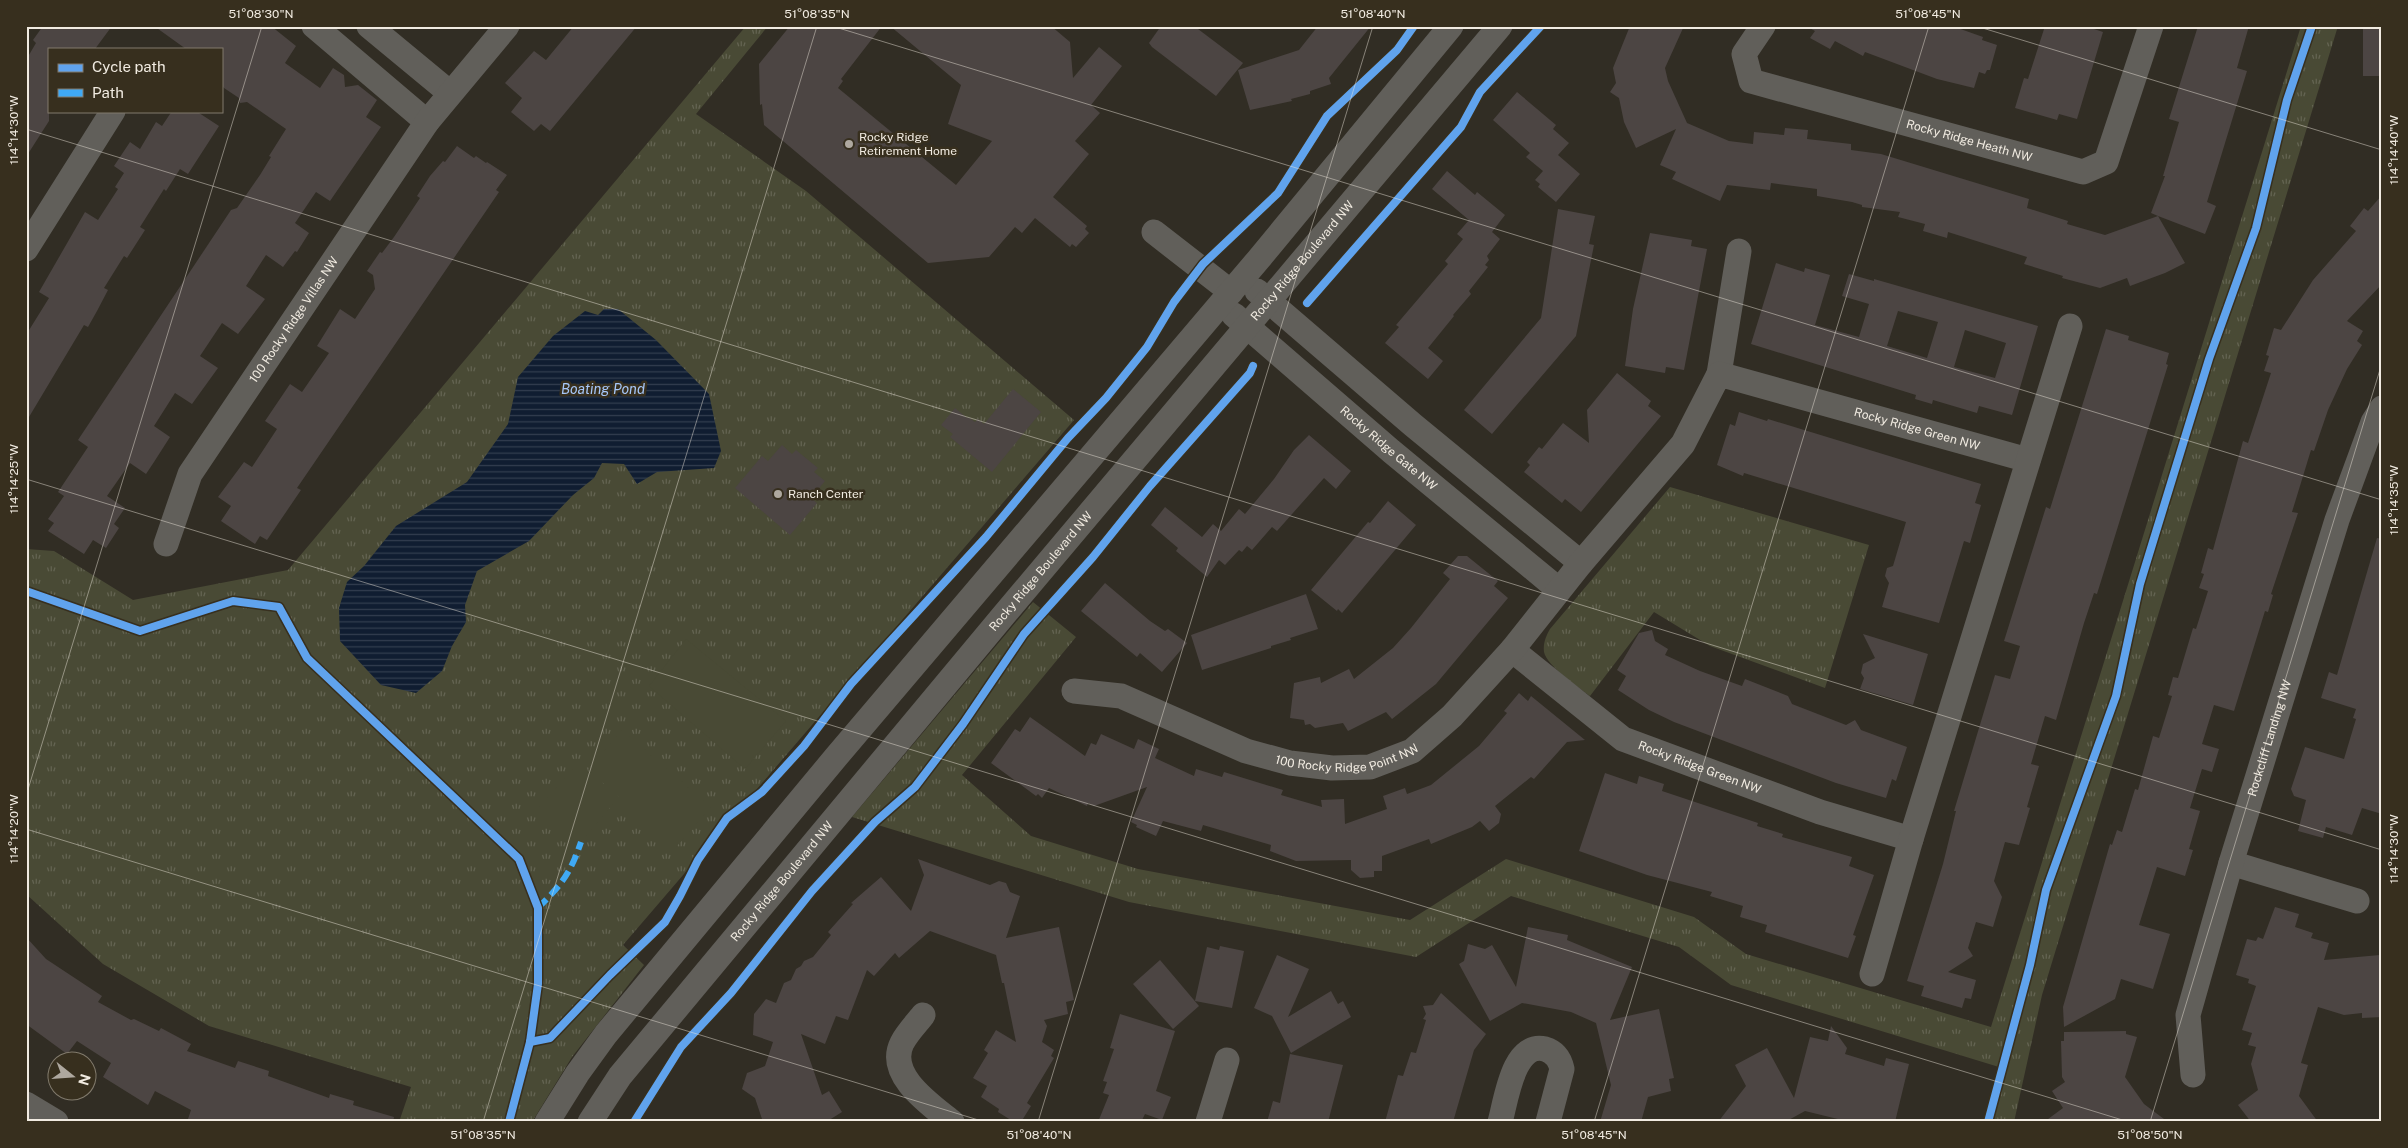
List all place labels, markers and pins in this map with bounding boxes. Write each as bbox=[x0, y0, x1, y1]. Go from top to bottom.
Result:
place label: Rocky Ridge Retirement Home bbox=[859, 130, 957, 158]
marker: Rocky Ridge Retirement Home bbox=[843, 138, 855, 150]
place label: Ranch Center bbox=[788, 487, 864, 501]
marker: Ranch Center bbox=[772, 488, 784, 500]

